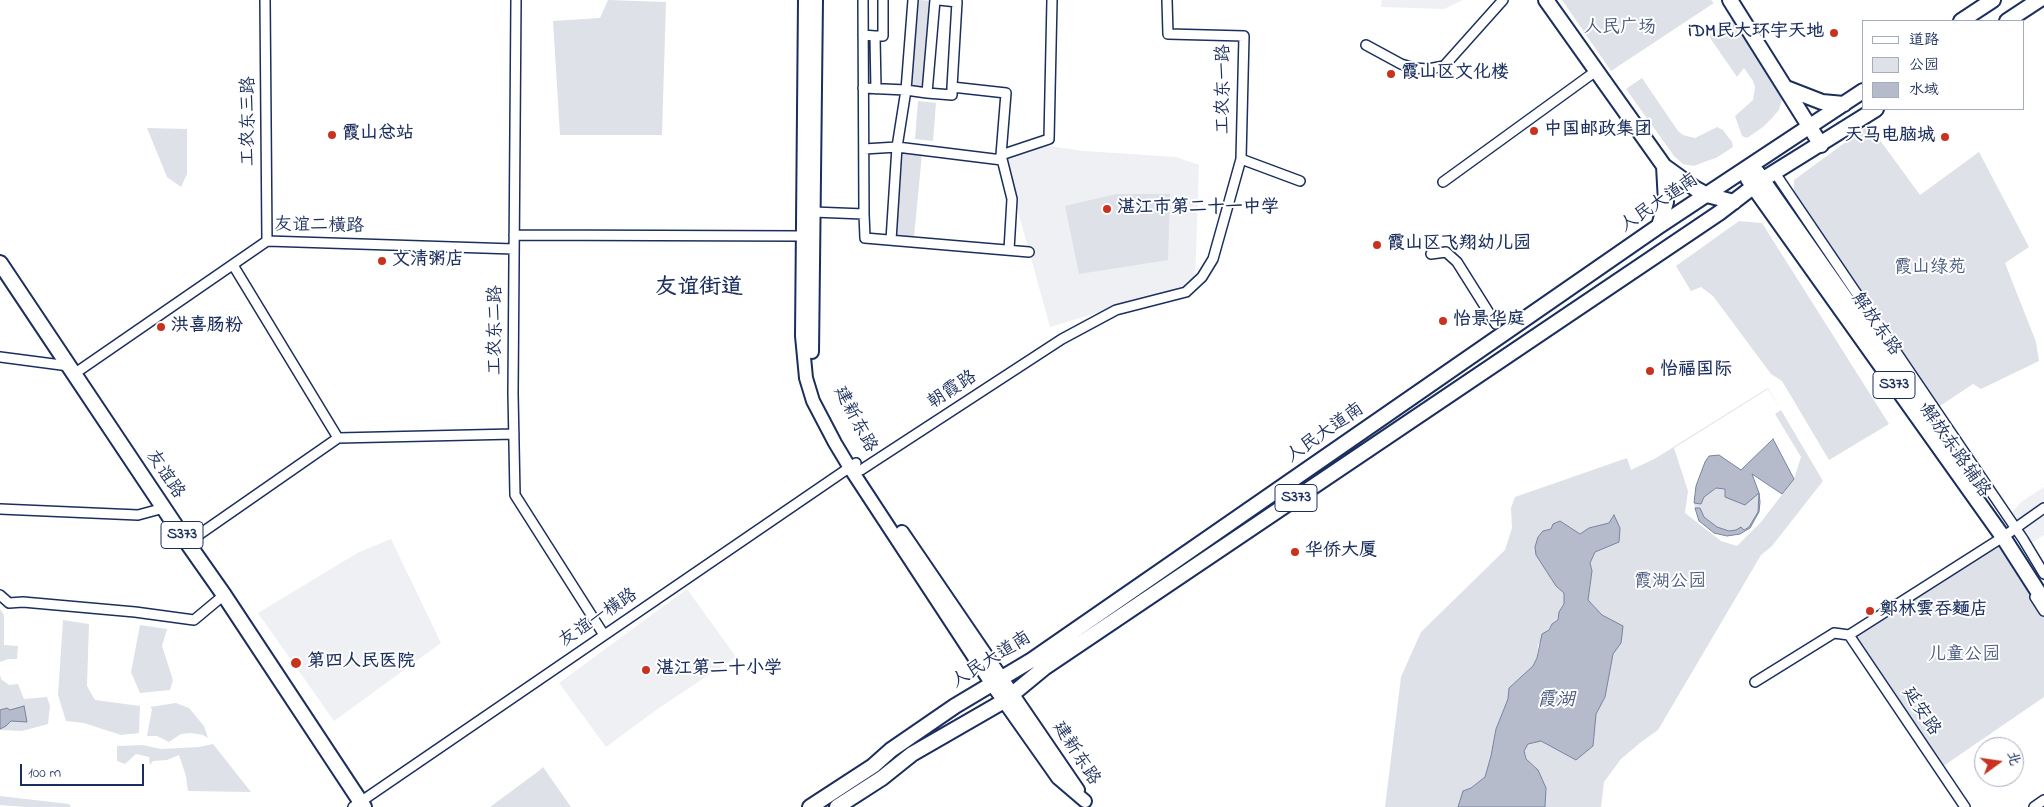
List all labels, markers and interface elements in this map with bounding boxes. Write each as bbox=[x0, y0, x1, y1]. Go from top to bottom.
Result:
park label: 人民广场 bbox=[1584, 18, 1656, 40]
legend bbox=[1862, 20, 2024, 110]
place label: iDM民大环宇天地 bbox=[1689, 22, 1824, 44]
marker: iDM民大环宇天地 bbox=[1828, 27, 1840, 39]
text: 道路 bbox=[1909, 29, 1939, 51]
street label: 工农东一路 bbox=[1214, 44, 1236, 134]
text: 公园 bbox=[1909, 54, 1939, 76]
place label: 霞山区文化楼 bbox=[1401, 63, 1509, 85]
marker: 霞山区文化楼 bbox=[1385, 68, 1397, 80]
street label: 工农东三路 bbox=[239, 76, 261, 166]
text: 水域 bbox=[1909, 79, 1939, 101]
place label: 中国邮政集团 bbox=[1544, 120, 1652, 142]
place label: 霞山总站 bbox=[342, 124, 414, 146]
marker: 中国邮政集团 bbox=[1528, 125, 1540, 137]
place label: 天马电脑城 bbox=[1845, 126, 1935, 148]
marker: 霞山总站 bbox=[326, 129, 338, 141]
marker: 天马电脑城 bbox=[1939, 131, 1951, 143]
street label: 人民大道南 bbox=[1617, 170, 1703, 238]
place label: 湛江市第二十一中学 bbox=[1117, 198, 1279, 220]
marker: 湛江市第二十一中学 bbox=[1101, 203, 1113, 215]
street label: 友谊二横路 bbox=[274, 215, 364, 239]
place label: 霞山区飞翔幼儿园 bbox=[1387, 234, 1531, 256]
marker: 霞山区飞翔幼儿园 bbox=[1371, 239, 1383, 251]
place label: 文清粥店 bbox=[392, 250, 464, 272]
marker: 文清粥店 bbox=[376, 255, 388, 267]
park label: 霞山绿苑 bbox=[1894, 258, 1966, 280]
district label: 友谊街道 bbox=[655, 276, 743, 302]
street label: 工农东二路 bbox=[486, 285, 508, 375]
street label: 解放东路 bbox=[1846, 289, 1904, 361]
place label: 怡景华庭 bbox=[1453, 310, 1525, 332]
marker: 怡景华庭 bbox=[1437, 315, 1449, 327]
place label: 洪喜肠粉 bbox=[171, 316, 243, 338]
marker: 洪喜肠粉 bbox=[155, 321, 167, 333]
place label: 怡福国际 bbox=[1660, 360, 1732, 382]
marker: 怡福国际 bbox=[1644, 365, 1656, 377]
street label: 朝霞路 bbox=[924, 367, 982, 415]
road number: S373 bbox=[1873, 372, 1915, 398]
street label: 建新东路 bbox=[828, 383, 880, 457]
street label: 人民大道南 bbox=[1283, 399, 1369, 469]
street label: 解放东路辅路 bbox=[1914, 402, 1994, 502]
street label: 友谊路 bbox=[140, 447, 188, 503]
road number: S373 bbox=[1275, 484, 1317, 512]
road number: S373 bbox=[161, 522, 203, 548]
place label: 华侨大厦 bbox=[1305, 541, 1377, 563]
marker: 华侨大厦 bbox=[1289, 546, 1301, 558]
park label: 霞湖公园 bbox=[1634, 572, 1706, 594]
street label: 友谊一横路 bbox=[556, 585, 642, 653]
place label: 鄭林雲吞麵店 bbox=[1880, 600, 1988, 622]
marker: 鄭林雲吞麵店 bbox=[1864, 605, 1876, 617]
street label: 人民大道南 bbox=[948, 628, 1036, 694]
park label: 儿童公园 bbox=[1928, 645, 2000, 667]
place label: 第四人民医院 bbox=[307, 652, 415, 674]
marker: 第四人民医院 bbox=[289, 656, 303, 670]
place label: 湛江第二十小学 bbox=[656, 659, 782, 681]
marker: 湛江第二十小学 bbox=[640, 664, 652, 676]
street label: 延安路 bbox=[1896, 684, 1944, 740]
water label: 霞湖 bbox=[1537, 691, 1575, 713]
street label: 建新东路 bbox=[1046, 718, 1104, 790]
north arrow bbox=[1974, 737, 2024, 787]
text: 北 bbox=[2001, 749, 2025, 768]
scale bar bbox=[22, 754, 146, 786]
text: 100 m bbox=[28, 762, 61, 784]

